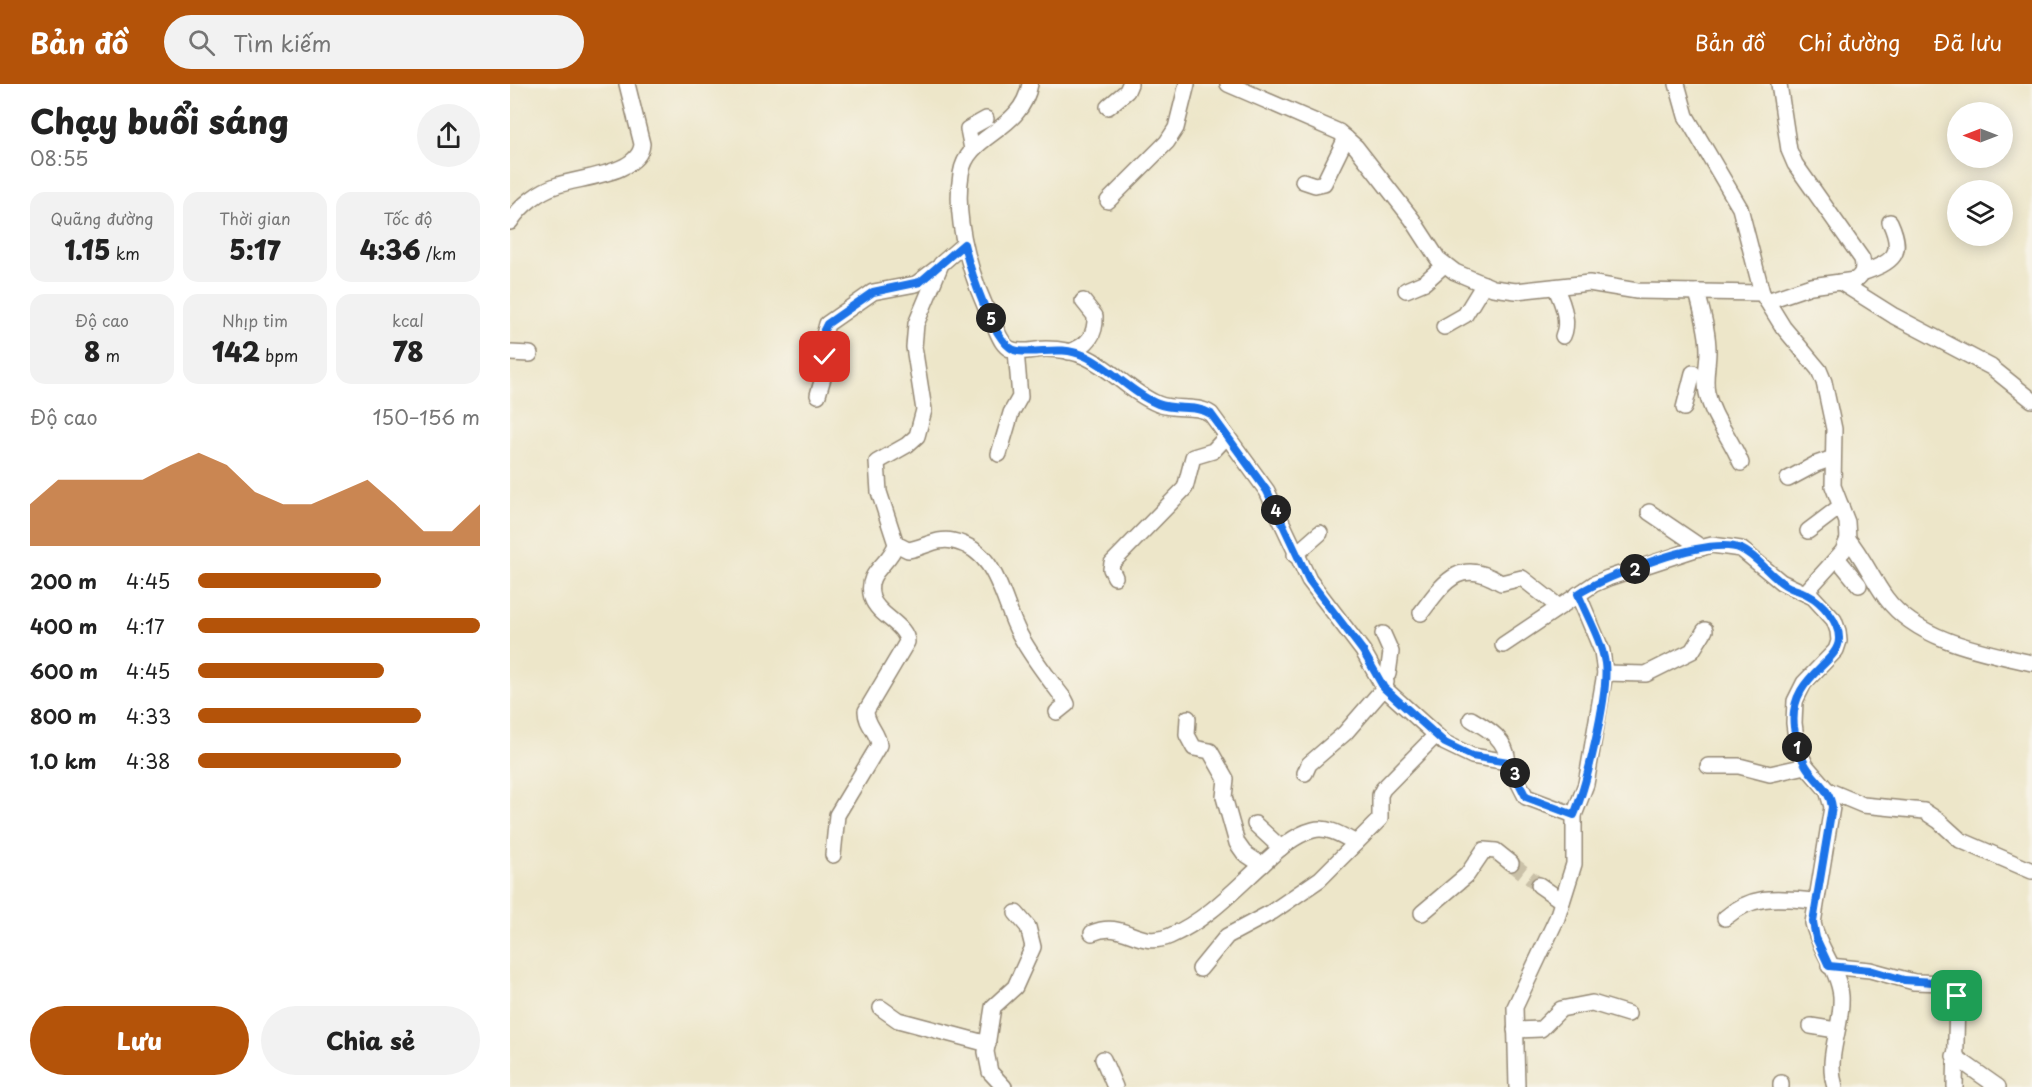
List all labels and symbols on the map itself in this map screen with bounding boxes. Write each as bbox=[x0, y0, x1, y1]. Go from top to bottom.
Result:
north arrow bbox=[1947, 102, 2013, 168]
pin: 5 bbox=[976, 303, 1006, 333]
pin bbox=[799, 331, 850, 382]
pin: 4 bbox=[1261, 495, 1291, 525]
pin: 2 bbox=[1620, 554, 1650, 584]
pin: 1 bbox=[1782, 732, 1812, 762]
pin: 3 bbox=[1500, 758, 1530, 788]
pin bbox=[1931, 970, 1982, 1021]

